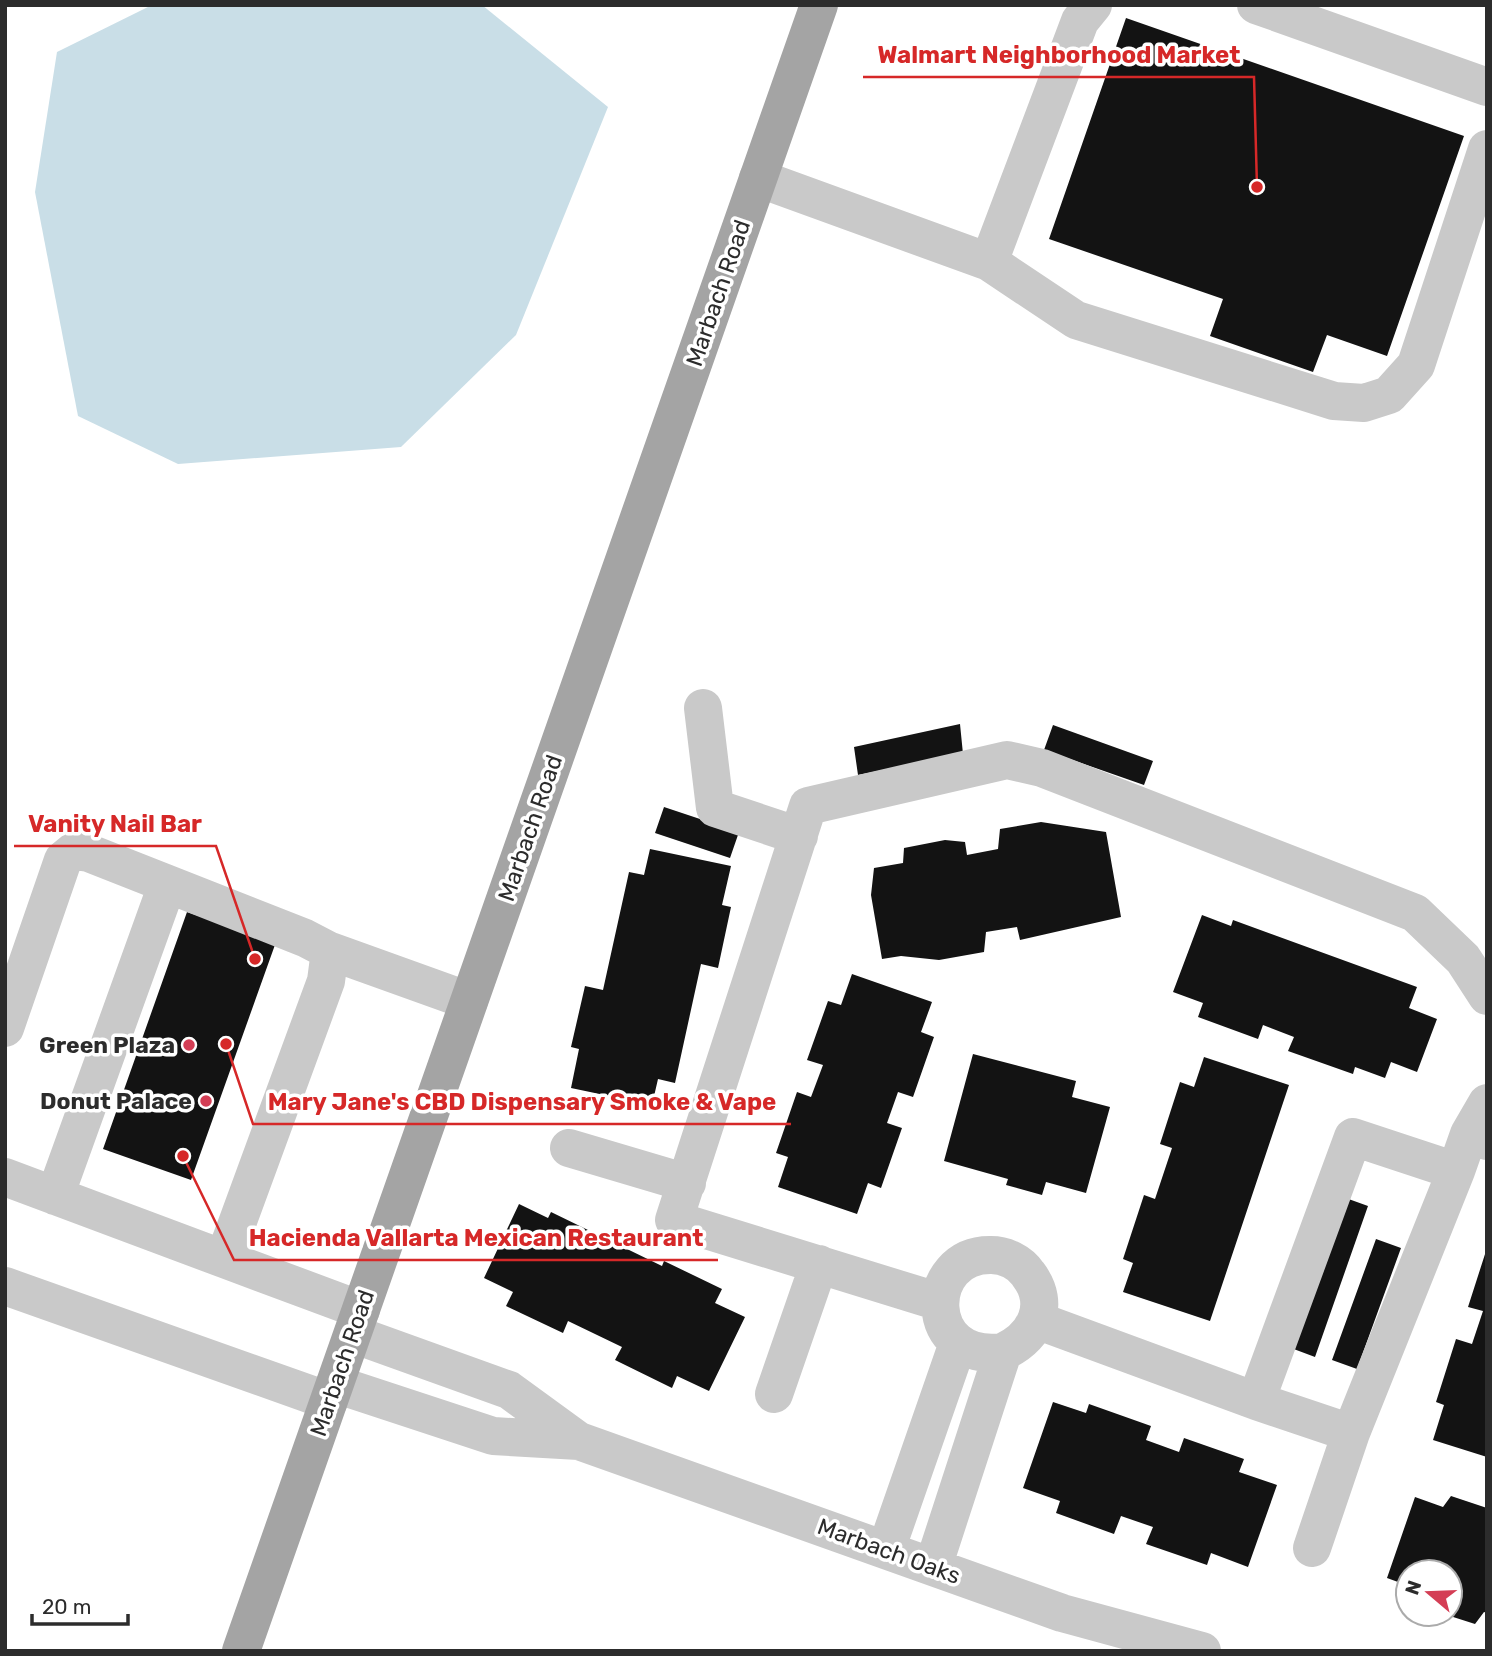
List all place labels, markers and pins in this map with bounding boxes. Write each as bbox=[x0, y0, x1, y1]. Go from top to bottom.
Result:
callout: Walmart Neighborhood Market bbox=[863, 32, 1254, 77]
callout: Vanity Nail Bar bbox=[14, 801, 216, 846]
place label: Green Plaza bbox=[39, 1031, 175, 1059]
marker: Green Plaza bbox=[181, 1037, 197, 1053]
callout: Mary Jane's CBD Dispensary Smoke & Vape bbox=[253, 1079, 791, 1124]
place label: Donut Palace bbox=[40, 1087, 192, 1115]
marker: Donut Palace bbox=[198, 1093, 214, 1109]
callout: Hacienda Vallarta Mexican Restaurant bbox=[234, 1215, 718, 1260]

